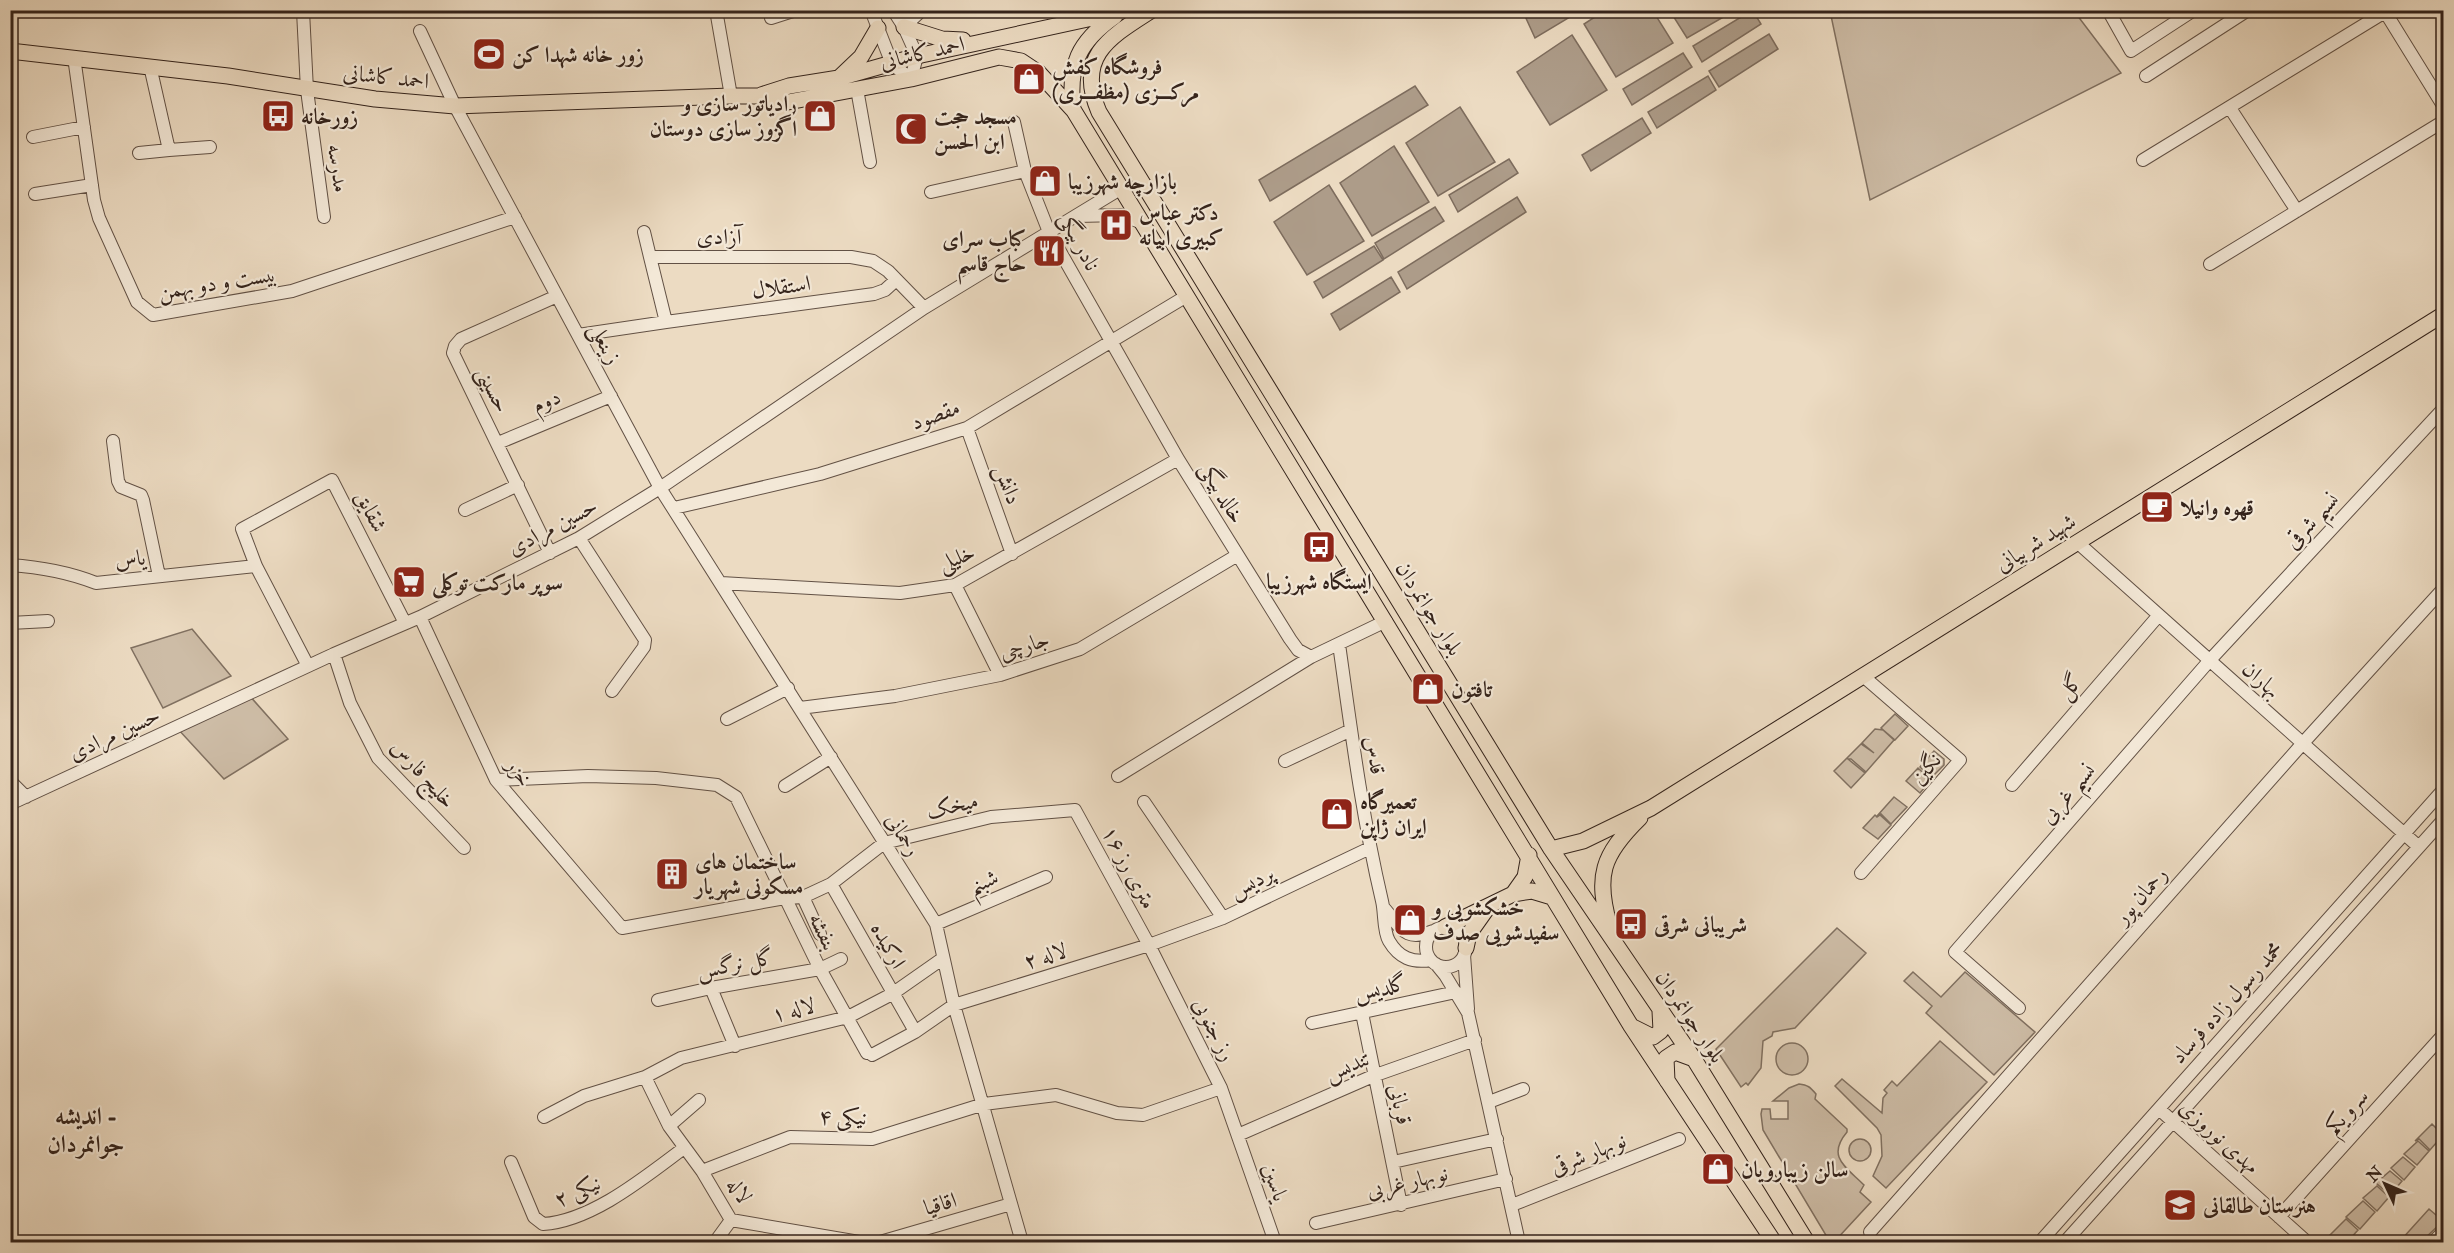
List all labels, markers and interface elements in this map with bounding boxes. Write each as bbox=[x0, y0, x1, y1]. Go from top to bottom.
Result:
street label: احمد کاشانی bbox=[877, 30, 968, 76]
sports icon: زور خانه شهدا کن bbox=[471, 36, 507, 72]
place label: زور خانه شهدا کن bbox=[512, 41, 644, 69]
place label: فروشگاه کفش مرکـــزی (مظفـــری) bbox=[1052, 52, 1199, 108]
street label: احمد کاشانی bbox=[341, 59, 430, 95]
shop icon: فروشگاه کفش مرکـــزی (مظفـــری) bbox=[1011, 61, 1047, 97]
place label: رادیاتور سازی و اگزوز سازی دوستان bbox=[650, 90, 797, 143]
bus stop icon: زورخانه bbox=[260, 98, 296, 134]
shop icon: رادیاتور سازی و اگزوز سازی دوستان bbox=[802, 98, 838, 134]
place label: زورخانه bbox=[301, 103, 358, 131]
place label: مسجد حجت ابن الحسن bbox=[934, 103, 1017, 156]
mosque icon: مسجد حجت ابن الحسن bbox=[893, 111, 929, 147]
street label: مدرسه bbox=[321, 142, 355, 194]
shop icon: بازارچه شهرزیبا bbox=[1027, 163, 1063, 199]
place label: بازارچه شهرزیبا bbox=[1068, 168, 1177, 197]
place label: دکتر عباس کبیری ابیانه bbox=[1139, 199, 1224, 252]
street label: نادر بیگی bbox=[1051, 207, 1106, 276]
hospital icon: دکتر عباس کبیری ابیانه bbox=[1098, 207, 1134, 243]
street label: آزادی bbox=[696, 223, 744, 251]
place label: کباب سرای حاج قاسم bbox=[942, 225, 1026, 285]
restaurant icon: کباب سرای حاج قاسم bbox=[1031, 233, 1067, 269]
street label: بیست و دو بهمن bbox=[156, 260, 278, 307]
street label: استقلال bbox=[750, 269, 813, 305]
street label: زینعلی bbox=[581, 318, 628, 370]
street label: حسینی bbox=[469, 362, 517, 418]
street label: دوم bbox=[528, 382, 567, 424]
street label: مقصود bbox=[907, 393, 964, 437]
street label: خالد بیگی bbox=[1192, 457, 1251, 529]
street label: دانش bbox=[987, 460, 1028, 509]
street label: شقایق bbox=[349, 486, 393, 537]
street label: نسیم شرقی bbox=[2278, 486, 2350, 560]
cafe icon: قهوه وانیلا bbox=[2139, 489, 2175, 525]
street label: حسین مرادی bbox=[503, 492, 603, 563]
place label: قهوه وانیلا bbox=[2180, 494, 2254, 522]
street label: شهید شربیانی bbox=[1990, 507, 2081, 579]
bus stop icon: ایستگاه شهرزیبا bbox=[1301, 529, 1337, 565]
street label: خلیلی bbox=[934, 538, 980, 580]
street label: یاس bbox=[113, 543, 149, 575]
street label: بلوار جوانمردان bbox=[1389, 556, 1469, 661]
supermarket icon: سوپر مارکت توکلی bbox=[391, 564, 427, 600]
place label: ایستگاه شهرزیبا bbox=[1266, 567, 1372, 596]
place label: سوپر مارکت توکلی bbox=[431, 569, 563, 600]
street label: جارچی bbox=[996, 625, 1053, 667]
street label: بهاران bbox=[2236, 655, 2287, 704]
street label: گل bbox=[2051, 668, 2090, 706]
shop icon: تافتون bbox=[1410, 671, 1446, 707]
place label: تافتون bbox=[1451, 676, 1493, 704]
street label: حسین مرادی bbox=[64, 701, 165, 768]
street label: خلیج فارس bbox=[381, 733, 462, 818]
street label: قدس bbox=[1358, 734, 1392, 776]
street label: نگین bbox=[1904, 747, 1947, 791]
street label: خزر bbox=[499, 751, 539, 792]
street label: نسیم غربی bbox=[2034, 757, 2107, 834]
street label: میخک bbox=[924, 786, 981, 825]
place label: تعمیرگاه ایران ژاپن bbox=[1360, 788, 1427, 842]
shop icon: تعمیرگاه ایران ژاپن bbox=[1319, 796, 1355, 832]
street label: رحمانی bbox=[879, 808, 927, 861]
street label: ۱۶ متری رز bbox=[1096, 821, 1163, 914]
place label: ساختمان های مسکونی شهریار bbox=[692, 848, 803, 901]
building icon: ساختمان های مسکونی شهریار bbox=[654, 856, 690, 892]
street label: پردیس bbox=[1224, 858, 1281, 906]
street label: رحمان پور bbox=[2107, 861, 2175, 933]
street label: شبنم bbox=[964, 863, 1005, 907]
place label: خشکشویی و سفیدشویی صدف bbox=[1431, 894, 1560, 948]
shop icon: خشکشویی و سفیدشویی صدف bbox=[1392, 902, 1428, 938]
bus stop icon: شریبانی شرقی bbox=[1613, 906, 1649, 942]
street label: بنفشه bbox=[802, 908, 844, 955]
place label: شریبانی شرقی bbox=[1653, 911, 1747, 939]
street label: ارکیده bbox=[864, 917, 912, 974]
street label: لاله ۲ bbox=[1020, 936, 1070, 976]
street label: محمد رسول زاده فرساد bbox=[2164, 936, 2289, 1070]
street label: گل نرگس bbox=[694, 943, 776, 986]
street label: بلوار جوانمردان bbox=[1649, 965, 1731, 1068]
street label: گلدیس bbox=[1351, 969, 1409, 1008]
street label: لاله ۱ bbox=[769, 991, 818, 1029]
street label: رز جنوبی bbox=[1185, 993, 1242, 1067]
street label: تندیس bbox=[1320, 1044, 1375, 1089]
street label: قربانی bbox=[1382, 1081, 1418, 1127]
street label: سرو یکم bbox=[2319, 1083, 2379, 1145]
street label: مهدی نوروزی bbox=[2173, 1093, 2265, 1180]
district label: اندیشه - جوانمردان bbox=[47, 1101, 125, 1160]
street label: نیکی ۴ bbox=[819, 1103, 867, 1132]
street label: نوبهار شرقی bbox=[1546, 1126, 1630, 1182]
shop icon: سالن زیبارویان bbox=[1700, 1151, 1736, 1187]
north arrow bbox=[2355, 1154, 2415, 1214]
place label: سالن زیبارویان bbox=[1741, 1156, 1848, 1184]
street label: نوبهار غربی bbox=[1364, 1159, 1451, 1207]
street label: یاسین bbox=[1256, 1160, 1295, 1207]
text: N bbox=[2362, 1162, 2388, 1187]
street label: نیکی ۲ bbox=[550, 1168, 606, 1214]
street label: لاله bbox=[720, 1172, 758, 1209]
street label: اقاقیا bbox=[920, 1186, 960, 1222]
school or university icon: هنرستان طالقانی bbox=[2162, 1187, 2198, 1223]
place label: هنرستان طالقانی bbox=[2202, 1192, 2316, 1220]

